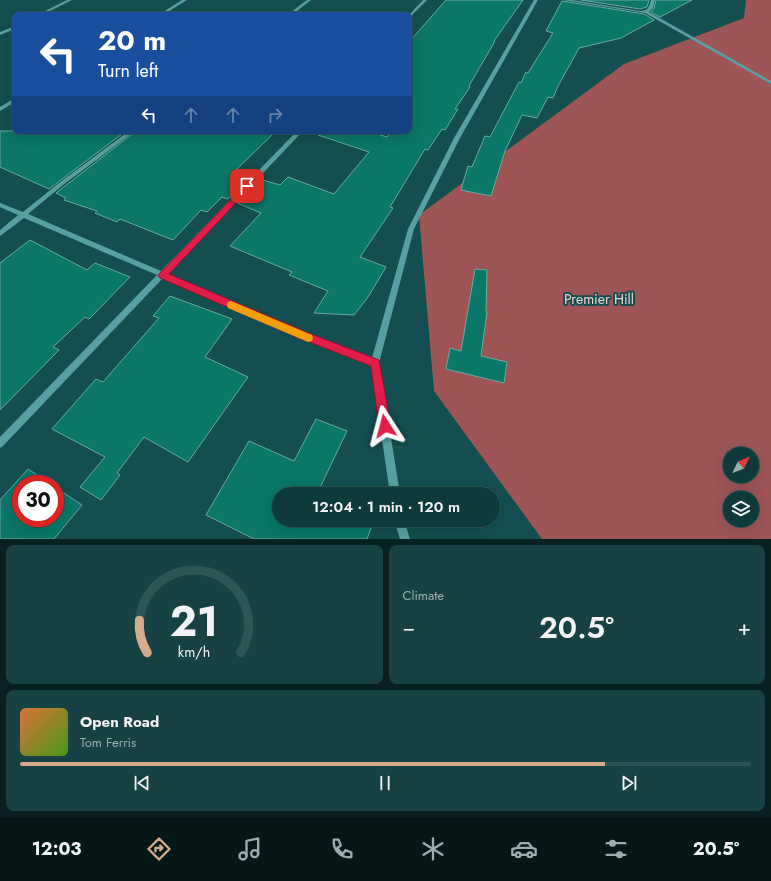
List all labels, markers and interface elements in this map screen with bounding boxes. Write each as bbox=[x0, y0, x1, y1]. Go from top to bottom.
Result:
text: 20 m bbox=[98, 20, 166, 61]
icon: left bbox=[32, 28, 84, 80]
text: Turn left bbox=[98, 58, 158, 84]
icon: left bbox=[138, 104, 160, 126]
icon: ahead bbox=[180, 104, 202, 126]
icon: ahead bbox=[222, 104, 244, 126]
icon: right bbox=[264, 104, 286, 126]
pin bbox=[230, 169, 264, 203]
icon: arrive bbox=[236, 175, 258, 197]
park label: Premier Hill bbox=[564, 289, 634, 309]
position arrow bbox=[364, 405, 406, 447]
north arrow bbox=[723, 447, 759, 483]
map controls bbox=[723, 447, 759, 527]
speed limit sign: 30 bbox=[12, 475, 64, 527]
button: layers bbox=[723, 491, 759, 527]
text: 12:04 · 1 min · 120 m bbox=[312, 496, 460, 518]
text: Climate bbox=[403, 586, 444, 605]
text: 21 bbox=[170, 590, 218, 651]
text: 20.5° bbox=[539, 606, 614, 649]
text: − bbox=[403, 611, 415, 643]
text: + bbox=[737, 611, 751, 643]
text: km/h bbox=[178, 641, 210, 661]
text: Open Road bbox=[80, 711, 159, 733]
text: Tom Ferris bbox=[80, 733, 136, 752]
icon: previous bbox=[131, 772, 153, 794]
icon: pause bbox=[374, 772, 396, 794]
icon: next bbox=[618, 772, 640, 794]
icon: directions bbox=[145, 835, 173, 863]
icon: music bbox=[236, 835, 264, 863]
icon: phone bbox=[328, 835, 356, 863]
icon: climate bbox=[419, 835, 447, 863]
icon: car bbox=[510, 835, 538, 863]
icon: filters bbox=[602, 835, 630, 863]
text: 12:03 bbox=[32, 836, 82, 862]
text: 20.5° bbox=[693, 836, 739, 862]

